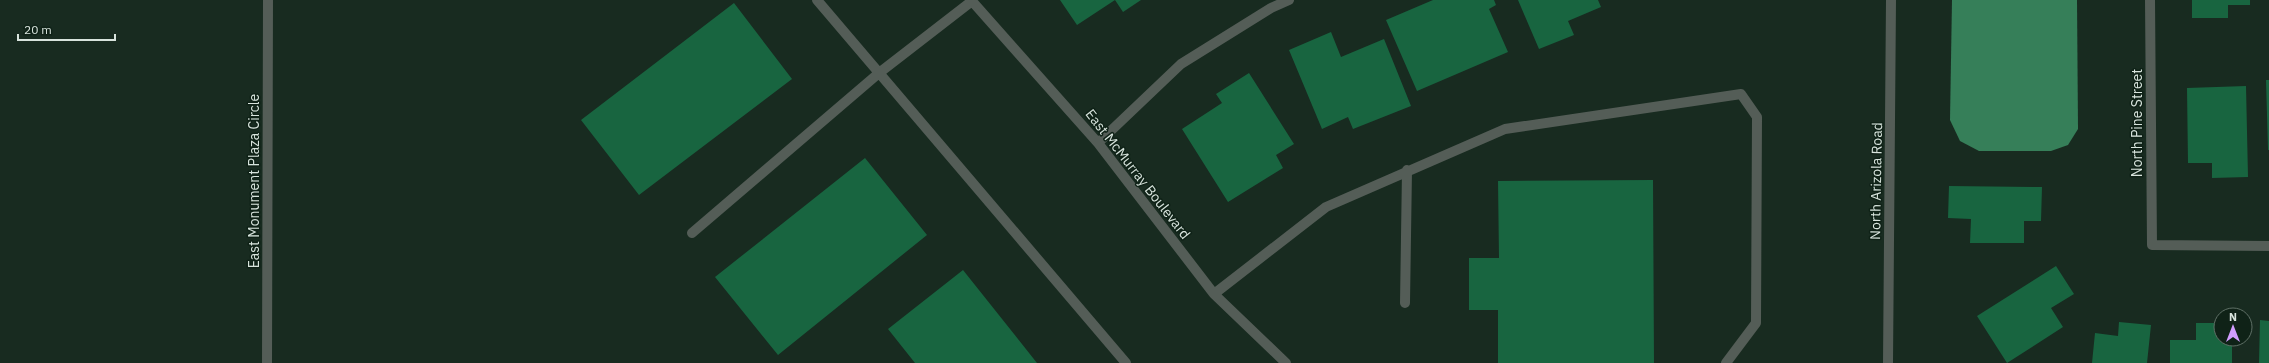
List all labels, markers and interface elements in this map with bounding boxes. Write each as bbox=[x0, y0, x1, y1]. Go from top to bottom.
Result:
scale bar bbox=[18, 16, 115, 42]
text: 20 m bbox=[24, 22, 52, 37]
street label: North Pine Street bbox=[2128, 69, 2146, 177]
street label: East Monument Plaza Circle bbox=[245, 93, 263, 268]
street label: East McMurray Boulevard bbox=[1082, 105, 1194, 243]
street label: North Arizola Road bbox=[1866, 122, 1886, 240]
north arrow bbox=[2213, 307, 2253, 347]
text: N bbox=[2229, 310, 2237, 324]

